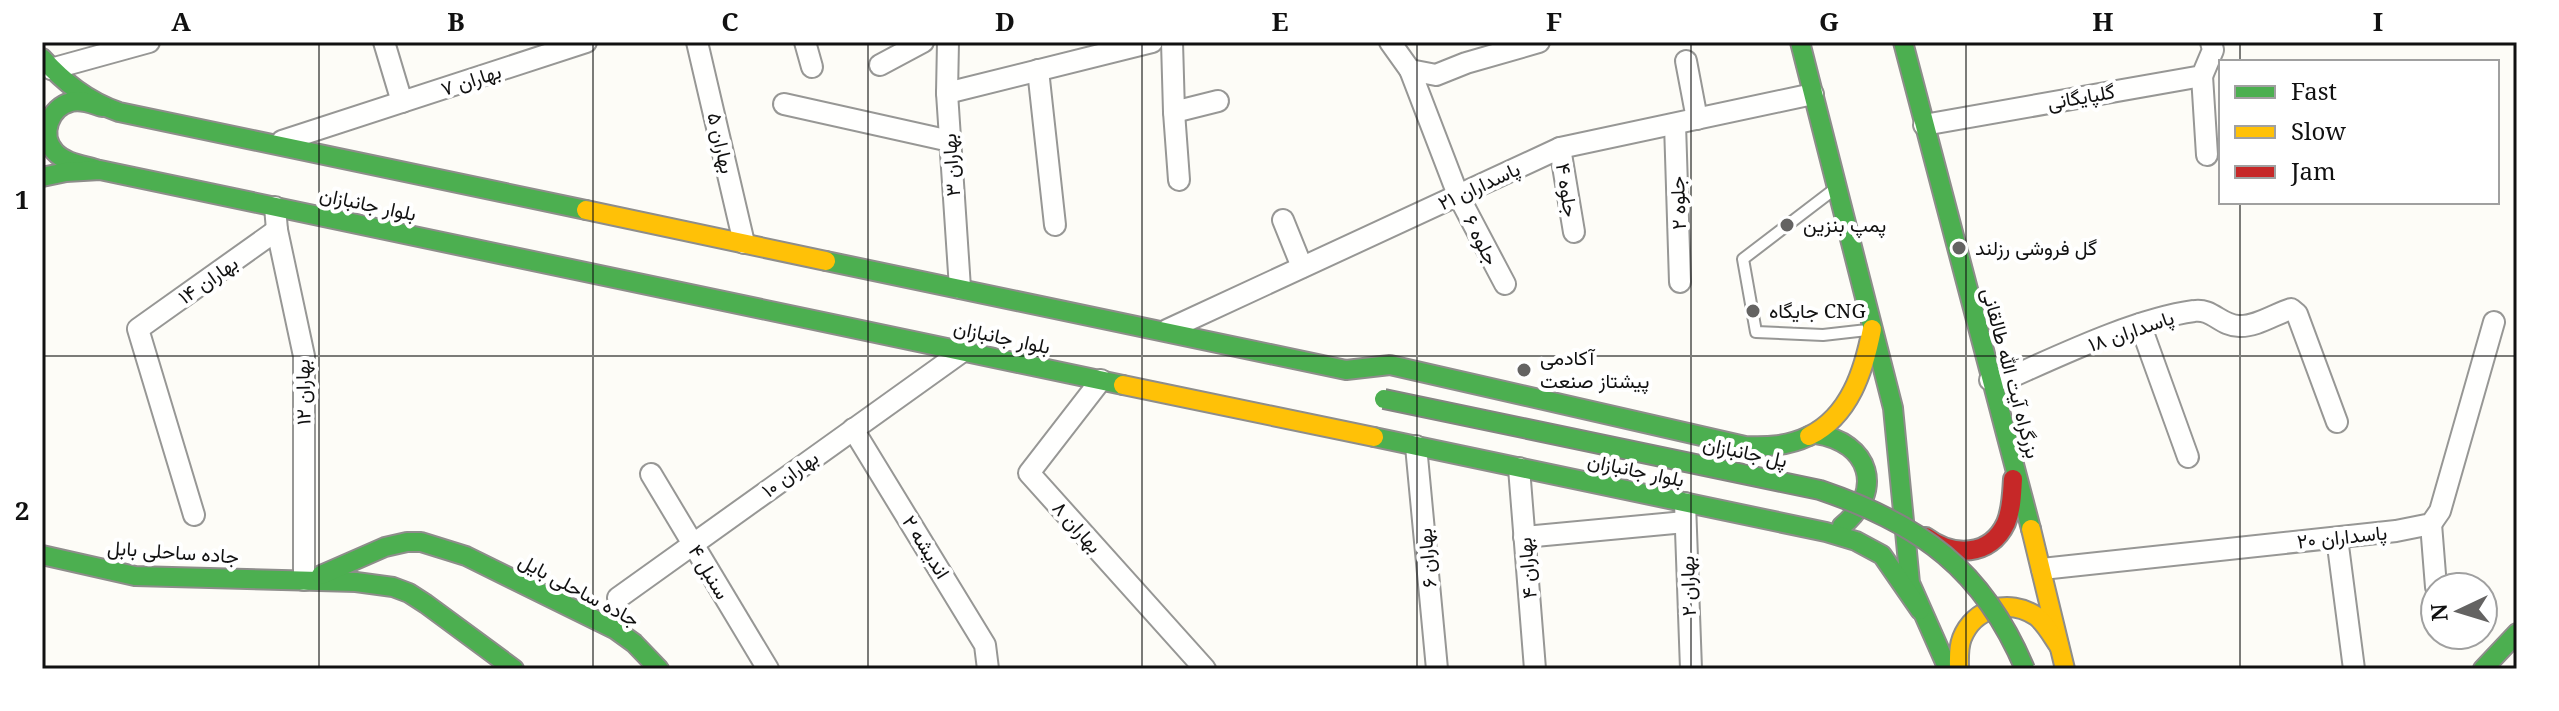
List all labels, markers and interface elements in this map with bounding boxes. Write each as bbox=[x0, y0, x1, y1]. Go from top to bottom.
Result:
text: A bbox=[171, 3, 191, 39]
text: B bbox=[447, 3, 465, 39]
text: C bbox=[721, 3, 739, 39]
text: D bbox=[995, 3, 1015, 39]
text: E bbox=[1272, 3, 1289, 39]
text: F bbox=[1546, 3, 1562, 39]
text: G bbox=[1819, 3, 1839, 39]
text: H bbox=[2092, 3, 2114, 39]
text: I bbox=[2373, 3, 2383, 39]
street label: بهاران ۷ bbox=[437, 57, 504, 102]
legend bbox=[2219, 60, 2499, 204]
text: Fast bbox=[2291, 74, 2337, 107]
street label: گلپایگانی bbox=[2045, 77, 2117, 117]
street label: بهاران ۵ bbox=[701, 110, 742, 176]
text: Slow bbox=[2291, 114, 2346, 147]
street label: بهاران ۳ bbox=[935, 133, 966, 197]
text: Jam bbox=[2290, 154, 2336, 187]
street label: پاسداران ۲۱ bbox=[1433, 155, 1525, 217]
street label: جلوه ۴ bbox=[1550, 161, 1585, 219]
street label: جلوه ۲ bbox=[1663, 176, 1692, 230]
street label: بلوار جانبازان bbox=[317, 180, 419, 227]
text: 1 bbox=[15, 181, 29, 217]
street label: جلوه ۶ bbox=[1457, 210, 1505, 269]
place label: پمپ بنزین bbox=[1803, 211, 1886, 239]
marker: پمپ بنزین bbox=[1778, 216, 1796, 234]
place label: گل فروشی رزلند bbox=[1975, 234, 2097, 261]
marker: گل فروشی رزلند bbox=[1950, 239, 1968, 257]
street label: بهاران ۱۴ bbox=[172, 249, 243, 310]
street label: بزرگراه آیت الله طالقانی bbox=[1976, 285, 2047, 461]
place label: جایگاه CNG bbox=[1769, 297, 1866, 324]
marker: جایگاه CNG bbox=[1744, 302, 1762, 320]
street label: پاسداران ۱۸ bbox=[2084, 303, 2178, 359]
street label: بلوار جانبازان bbox=[951, 313, 1053, 360]
place label: آکادمی پیشتاز صنعت bbox=[1540, 344, 1650, 395]
street label: بهاران ۱۲ bbox=[288, 359, 317, 425]
marker: آکادمی پیشتاز صنعت bbox=[1515, 361, 1533, 379]
street label: پل جانبازان bbox=[1700, 429, 1790, 475]
street label: بهاران ۱۰ bbox=[756, 444, 824, 503]
street label: بلوار جانبازان bbox=[1585, 446, 1687, 493]
text: 2 bbox=[15, 492, 29, 528]
street label: بهاران ۸ bbox=[1047, 495, 1108, 559]
street label: اندیشه ۲ bbox=[896, 510, 956, 584]
street label: پاسداران ۲۰ bbox=[2296, 518, 2388, 556]
street label: بهاران ۶ bbox=[1410, 527, 1443, 589]
street label: جاده ساحلی بابل bbox=[106, 533, 240, 570]
street label: بهاران ۴ bbox=[1510, 536, 1543, 600]
street label: سنبل ۴ bbox=[683, 539, 736, 604]
street label: جاده ساحلی بایل bbox=[514, 546, 644, 633]
street label: بهاران ۲ bbox=[1673, 555, 1702, 617]
north arrow bbox=[2419, 571, 2499, 651]
text: N bbox=[2422, 603, 2454, 622]

